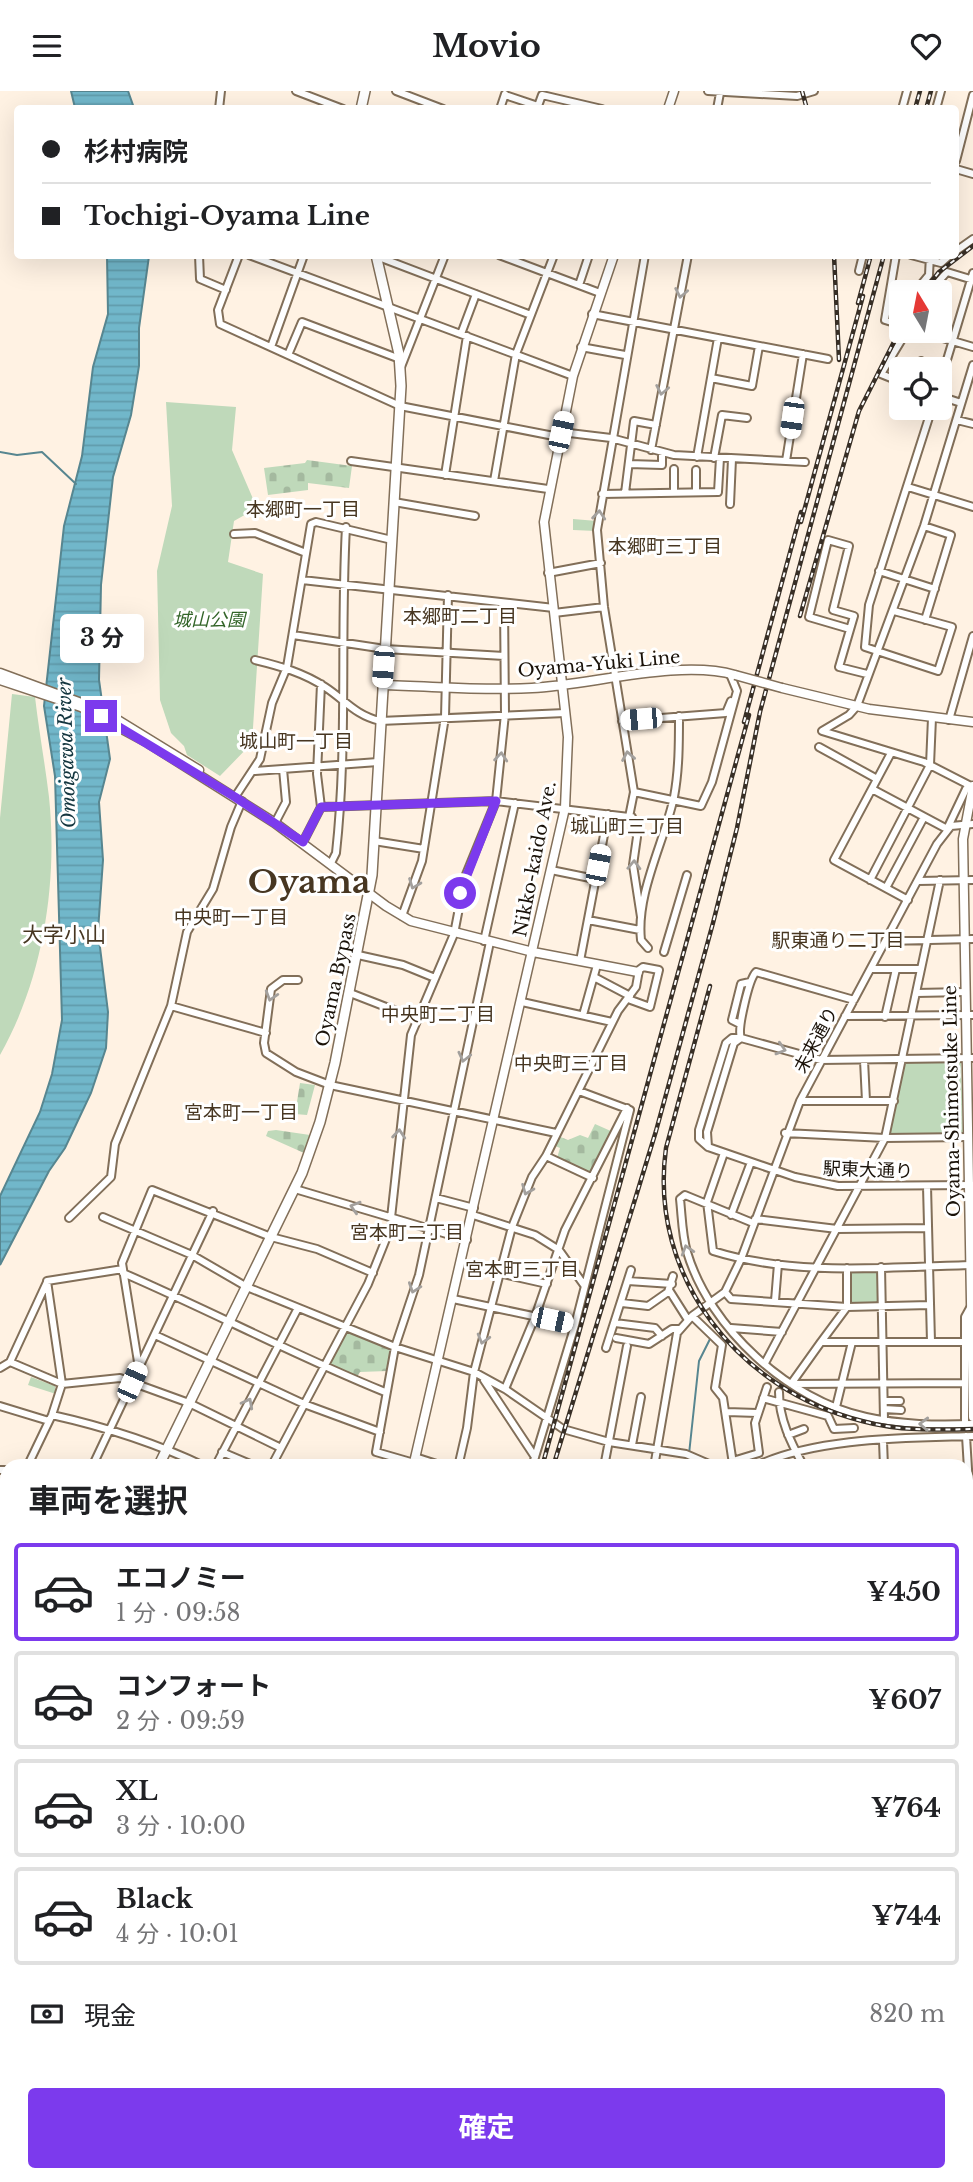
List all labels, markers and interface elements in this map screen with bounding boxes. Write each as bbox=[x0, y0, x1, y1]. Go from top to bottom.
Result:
text: Movio bbox=[432, 26, 541, 66]
icon: menu bbox=[28, 27, 66, 65]
icon: heart bbox=[907, 27, 945, 65]
text: 杉村病院 bbox=[84, 136, 188, 168]
text: Tochigi-Oyama Line bbox=[84, 200, 370, 232]
north arrow bbox=[889, 280, 952, 343]
map controls bbox=[889, 280, 952, 420]
one-way arrow bbox=[674, 287, 689, 299]
button: locate bbox=[889, 357, 952, 420]
one-way arrow bbox=[656, 384, 671, 396]
car bbox=[779, 396, 806, 440]
car bbox=[547, 409, 576, 455]
district label: 本郷町一丁目 bbox=[246, 498, 360, 521]
one-way arrow bbox=[591, 509, 606, 520]
district label: 本郷町三丁目 bbox=[608, 535, 722, 558]
district label: 本郷町二丁目 bbox=[403, 605, 517, 628]
park label: 城山公園 bbox=[173, 609, 248, 631]
callout: 3 分 bbox=[59, 615, 143, 663]
text: 3 分 bbox=[80, 624, 124, 652]
car bbox=[372, 645, 395, 689]
street label: Oyama-Yuki Line bbox=[517, 646, 681, 682]
water label: Omoigawa River bbox=[52, 676, 81, 829]
route end bbox=[85, 700, 117, 732]
car bbox=[620, 707, 663, 731]
district label: 城山町一丁目 bbox=[239, 730, 353, 753]
one-way arrow bbox=[621, 750, 636, 762]
one-way arrow bbox=[493, 751, 508, 763]
street label: Nikko-kaido Ave. bbox=[509, 779, 561, 939]
district label: 城山町三丁目 bbox=[570, 815, 684, 838]
car bbox=[584, 842, 613, 888]
one-way arrow bbox=[627, 860, 642, 871]
district label: Oyama bbox=[248, 862, 370, 902]
route start bbox=[444, 877, 476, 909]
one-way arrow bbox=[408, 878, 422, 890]
district label: 中央町一丁目 bbox=[174, 906, 288, 929]
street label: Oyama Bypass bbox=[311, 911, 361, 1049]
district label: 大字小山 bbox=[22, 922, 106, 948]
district label: 駅東通り二丁目 bbox=[771, 929, 905, 952]
street label: Oyama-Shimotsuke Line bbox=[939, 985, 965, 1217]
one-way arrow bbox=[265, 990, 279, 1002]
district label: 中央町二丁目 bbox=[381, 1003, 495, 1026]
street label: 未来通り bbox=[789, 1003, 843, 1077]
one-way arrow bbox=[775, 1041, 787, 1056]
one-way arrow bbox=[458, 1050, 473, 1062]
district label: 中央町三丁目 bbox=[514, 1052, 628, 1075]
district label: 宮本町一丁目 bbox=[184, 1101, 298, 1124]
one-way arrow bbox=[391, 1128, 406, 1139]
street label: 駅東大通り bbox=[823, 1157, 913, 1183]
one-way arrow bbox=[521, 1184, 535, 1196]
one-way arrow bbox=[349, 1200, 361, 1215]
district label: 宮本町二丁目 bbox=[350, 1221, 464, 1244]
one-way arrow bbox=[681, 1244, 696, 1256]
district label: 宮本町三丁目 bbox=[465, 1258, 579, 1281]
one-way arrow bbox=[408, 1282, 422, 1294]
car bbox=[530, 1305, 575, 1335]
one-way arrow bbox=[477, 1333, 492, 1345]
car bbox=[114, 1359, 151, 1405]
one-way arrow bbox=[240, 1398, 253, 1411]
one-way arrow bbox=[919, 1416, 929, 1432]
text: 車両を選択 bbox=[28, 1481, 188, 1521]
icon: car bbox=[32, 1561, 95, 1624]
text: エコノミー bbox=[116, 1562, 246, 1594]
text: ¥450 bbox=[867, 1576, 941, 1608]
text: 1 分 · 09:58 bbox=[116, 1599, 240, 1627]
icon: car bbox=[32, 1669, 95, 1732]
text: コンフォート bbox=[116, 1670, 271, 1702]
text: ¥607 bbox=[868, 1684, 941, 1716]
text: 2 分 · 09:59 bbox=[116, 1707, 245, 1735]
text: XL bbox=[116, 1775, 158, 1807]
icon: car bbox=[32, 1777, 95, 1840]
text: ¥764 bbox=[871, 1792, 941, 1824]
text: 3 分 · 10:00 bbox=[116, 1812, 246, 1840]
text: Black bbox=[116, 1883, 193, 1915]
icon: car bbox=[32, 1885, 95, 1948]
text: ¥744 bbox=[871, 1900, 941, 1932]
text: 4 分 · 10:01 bbox=[116, 1920, 239, 1948]
icon: cash bbox=[28, 1995, 66, 2033]
text: 現金 bbox=[84, 2000, 136, 2032]
text: 820 m bbox=[869, 2000, 945, 2028]
button: 確定 bbox=[28, 2088, 945, 2168]

